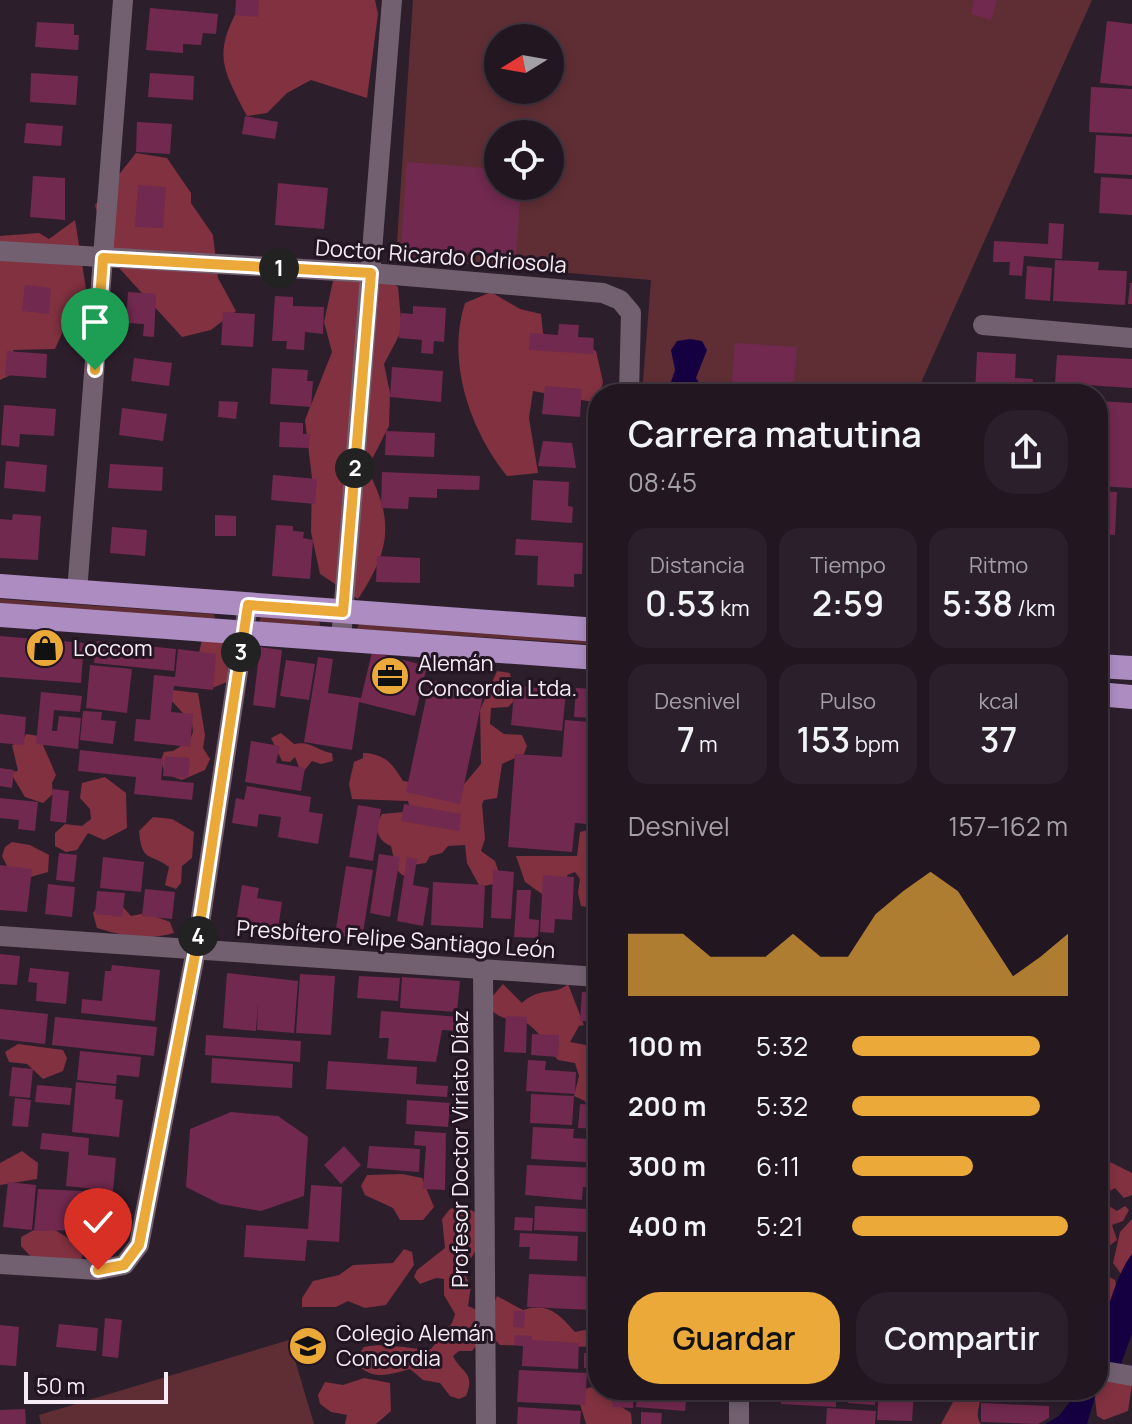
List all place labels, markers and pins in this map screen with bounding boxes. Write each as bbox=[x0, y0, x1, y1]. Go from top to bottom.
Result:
pin: 1 bbox=[259, 248, 299, 288]
pin bbox=[61, 288, 129, 370]
pin: 2 bbox=[335, 448, 375, 488]
shop icon: Loccom bbox=[24, 627, 66, 669]
pin: 3 bbox=[221, 632, 261, 672]
place label: Loccom bbox=[73, 633, 153, 663]
place label: Alemán Concordia Ltda. bbox=[418, 648, 577, 703]
office icon: Alemán Concordia Ltda. bbox=[369, 655, 411, 697]
pin: 4 bbox=[178, 916, 218, 956]
pin bbox=[64, 1188, 132, 1270]
place label: Colegio Alemán Concordia bbox=[336, 1318, 494, 1373]
school or university icon: Colegio Alemán Concordia bbox=[287, 1325, 329, 1367]

